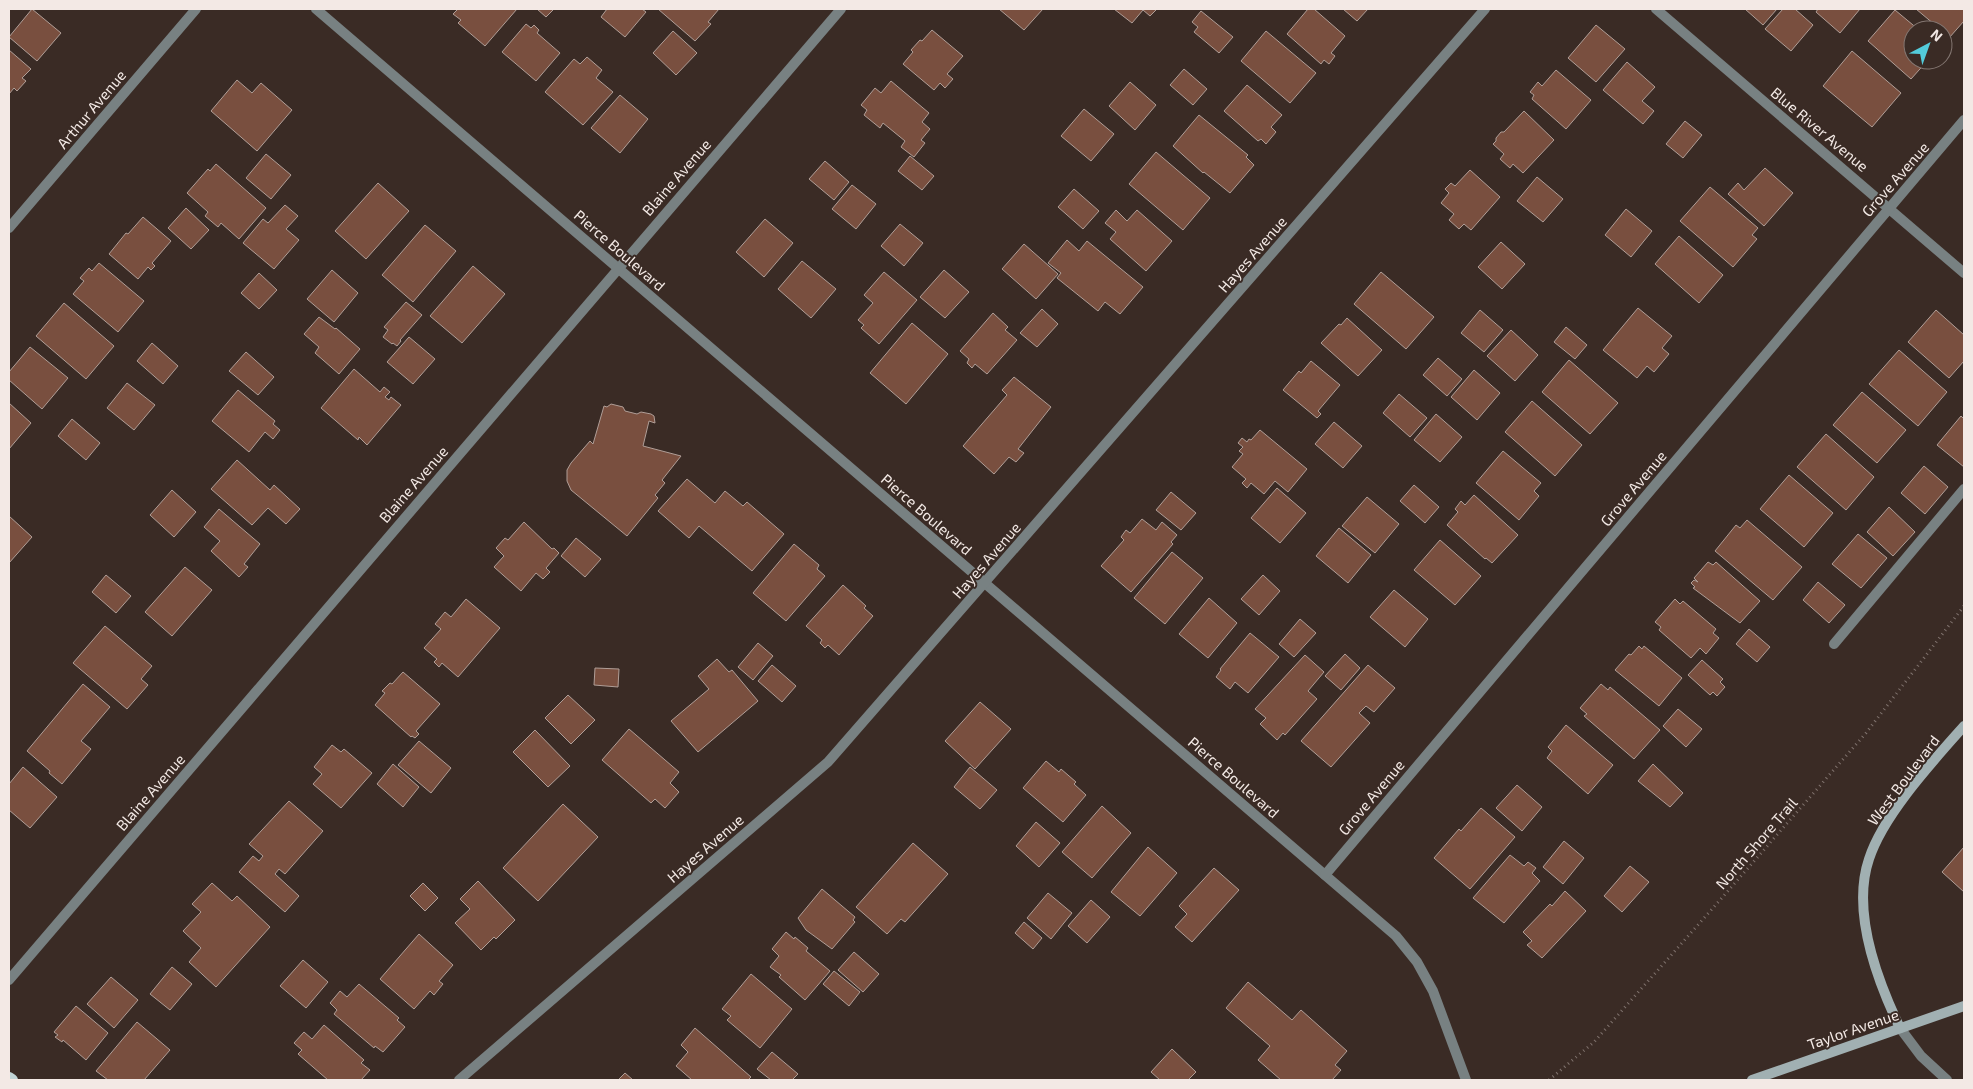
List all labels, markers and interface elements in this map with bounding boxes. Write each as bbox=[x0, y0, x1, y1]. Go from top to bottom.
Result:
north arrow bbox=[1903, 20, 1953, 70]
text: N bbox=[1927, 25, 1946, 45]
street label: Arthur Avenue bbox=[53, 66, 129, 152]
street label: Blue River Avenue bbox=[1768, 83, 1872, 175]
street label: Blaine Avenue bbox=[638, 135, 714, 219]
street label: Grove Avenue bbox=[1858, 138, 1932, 220]
street label: Pierce Boulevard bbox=[571, 206, 669, 294]
street label: Hayes Avenue bbox=[1214, 212, 1290, 296]
street label: Blaine Avenue bbox=[375, 442, 451, 526]
street label: Grove Avenue bbox=[1596, 447, 1670, 529]
street label: Pierce Boulevard bbox=[878, 470, 976, 558]
street label: Hayes Avenue bbox=[948, 518, 1024, 602]
street label: West Boulevard bbox=[1863, 731, 1943, 829]
street label: Pierce Boulevard bbox=[1185, 733, 1283, 821]
street label: Blaine Avenue bbox=[112, 750, 188, 834]
street label: Grove Avenue bbox=[1334, 756, 1408, 838]
street label: North Shore Trail bbox=[1711, 793, 1801, 892]
street label: Hayes Avenue bbox=[663, 810, 747, 886]
street label: Taylor Avenue bbox=[1805, 1005, 1901, 1053]

